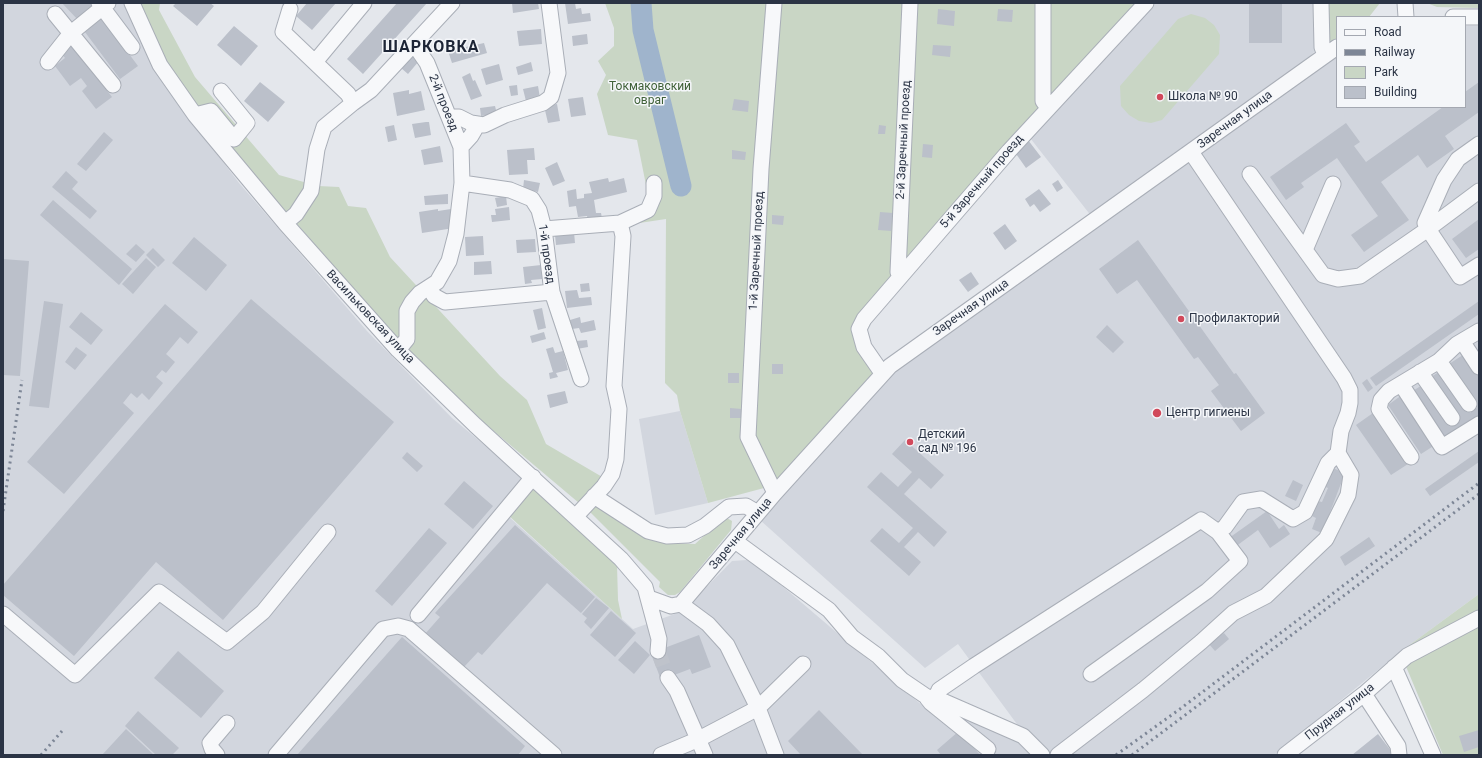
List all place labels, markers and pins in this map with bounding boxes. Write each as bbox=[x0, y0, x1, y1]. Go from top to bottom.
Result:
place label: Школа № 90 bbox=[1168, 90, 1238, 104]
marker: Школа № 90 bbox=[1155, 92, 1165, 102]
place label: Профилакторий bbox=[1189, 312, 1280, 326]
marker: Профилакторий bbox=[1176, 314, 1186, 324]
place label: Центр гигиены bbox=[1166, 406, 1250, 420]
marker: Центр гигиены bbox=[1151, 407, 1163, 419]
place label: Детский сад № 196 bbox=[918, 428, 977, 456]
marker: Детский сад № 196 bbox=[905, 437, 915, 447]

